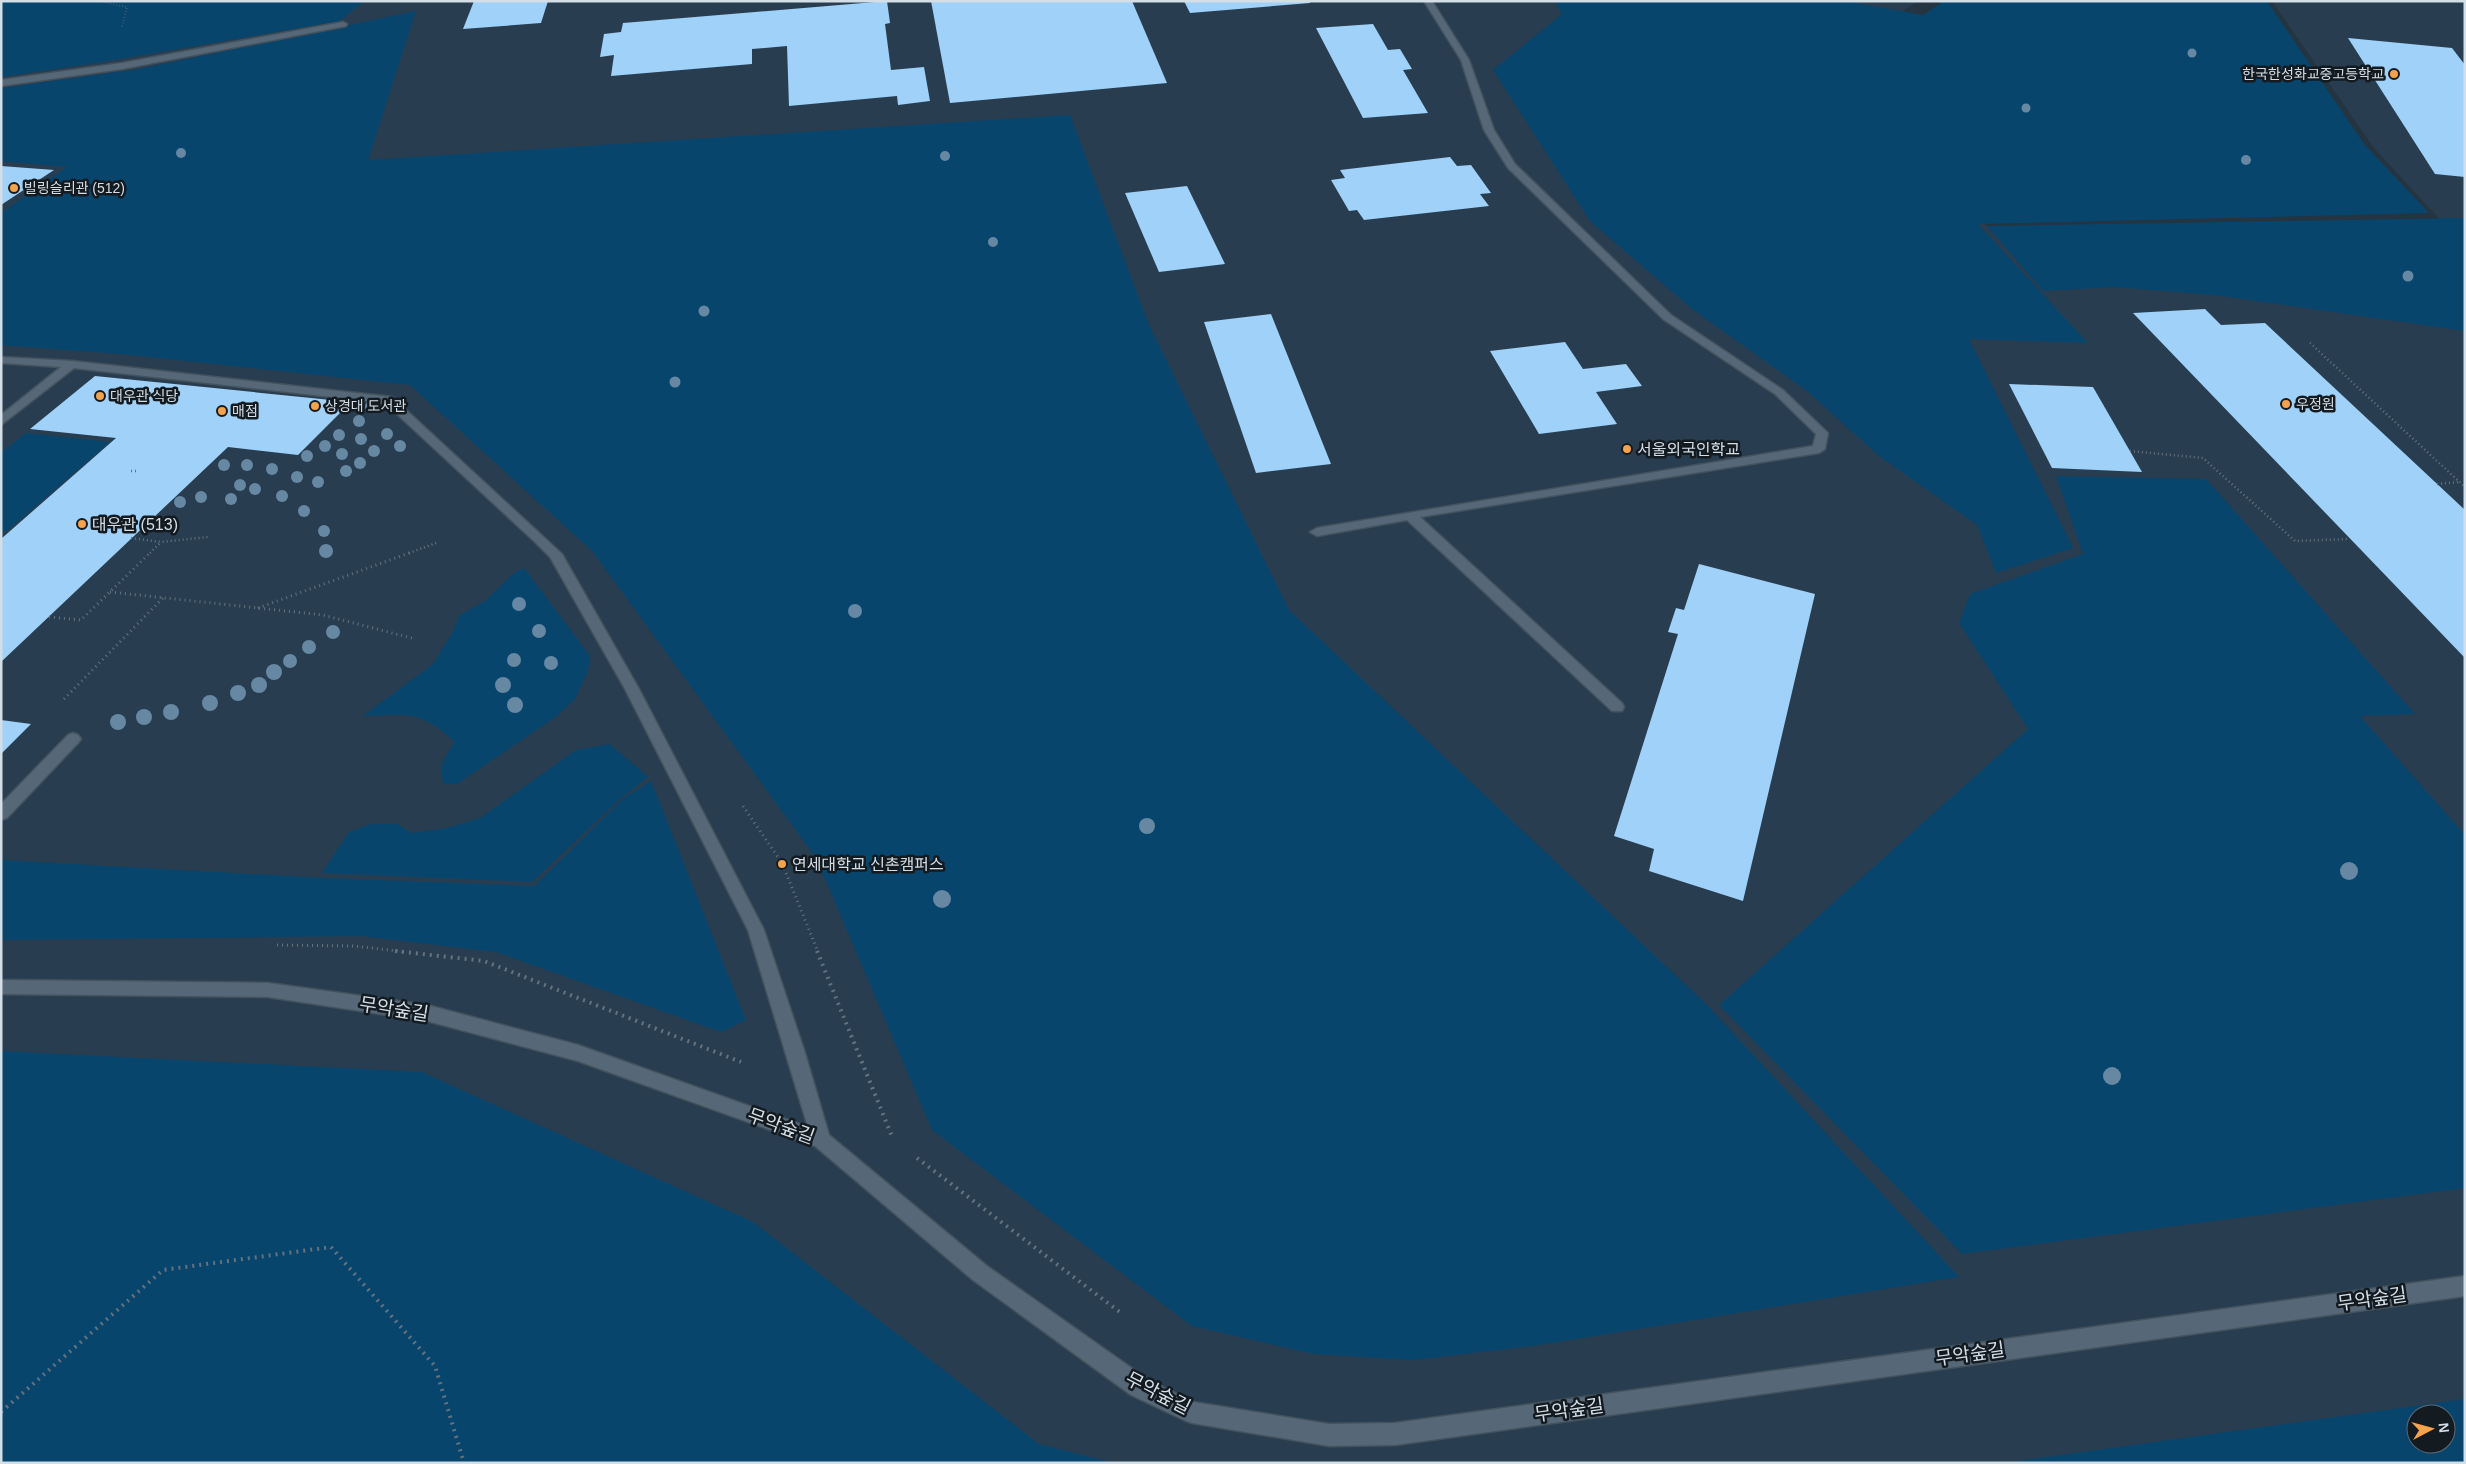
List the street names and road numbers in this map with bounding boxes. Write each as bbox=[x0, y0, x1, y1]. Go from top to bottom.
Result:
street label: 무악숲길 bbox=[358, 993, 430, 1025]
street label: 무악숲길 bbox=[745, 1104, 817, 1148]
street label: 무악숲길 bbox=[2336, 1284, 2408, 1314]
street label: 무악숲길 bbox=[1934, 1339, 2006, 1369]
street label: 무악숲길 bbox=[1122, 1368, 1194, 1418]
street label: 무악숲길 bbox=[1533, 1395, 1605, 1425]

